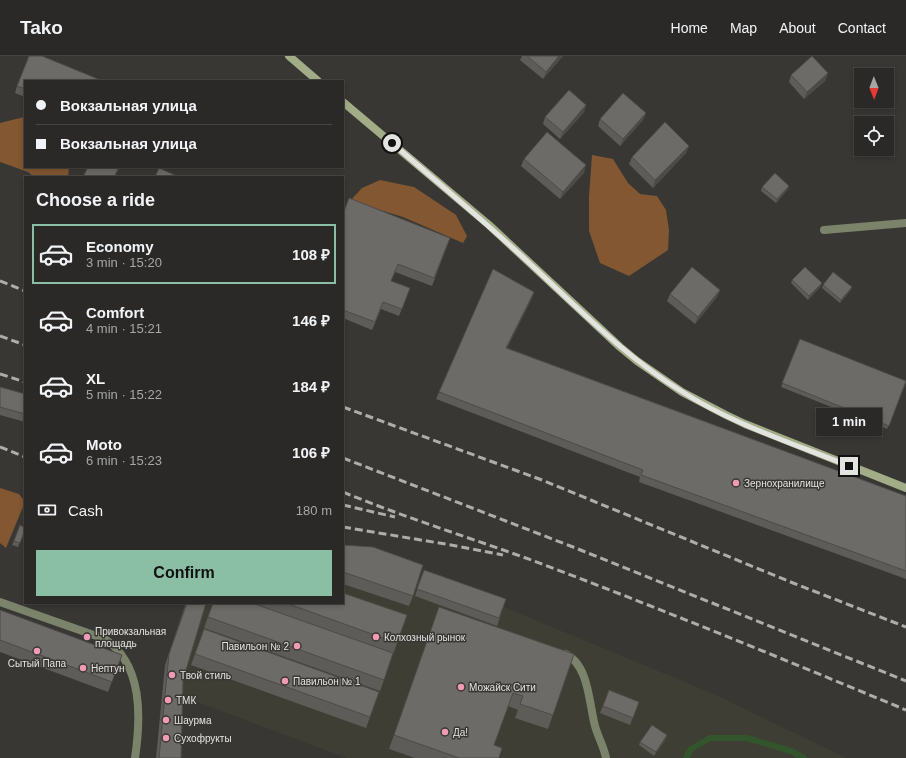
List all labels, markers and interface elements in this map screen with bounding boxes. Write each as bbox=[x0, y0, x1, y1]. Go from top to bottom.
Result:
text: Tako bbox=[20, 17, 63, 38]
text: Home bbox=[671, 20, 708, 36]
text: Map bbox=[730, 20, 757, 36]
text: About bbox=[779, 20, 816, 36]
text: Contact bbox=[838, 20, 886, 36]
north arrow bbox=[854, 68, 894, 108]
map controls bbox=[854, 68, 894, 156]
text: Вокзальная улица bbox=[60, 97, 197, 114]
button: locate bbox=[854, 116, 894, 156]
route start bbox=[383, 134, 401, 152]
text: Вокзальная улица bbox=[60, 135, 197, 152]
text: Choose a ride bbox=[36, 190, 155, 210]
icon: car bbox=[38, 236, 74, 272]
text: Economy bbox=[86, 238, 154, 255]
text: 108 ₽ bbox=[292, 246, 330, 263]
text: 3 min · 15:20 bbox=[86, 255, 162, 270]
icon: car bbox=[38, 302, 74, 338]
text: Comfort bbox=[86, 304, 144, 321]
text: 146 ₽ bbox=[292, 312, 330, 329]
text: 4 min · 15:21 bbox=[86, 321, 162, 336]
icon: car bbox=[38, 368, 74, 404]
text: XL bbox=[86, 370, 105, 387]
text: 184 ₽ bbox=[292, 378, 330, 395]
text: 5 min · 15:22 bbox=[86, 387, 162, 402]
callout: 1 min bbox=[816, 408, 882, 436]
text: 1 min bbox=[832, 414, 866, 429]
icon: car bbox=[38, 434, 74, 470]
text: Moto bbox=[86, 436, 122, 453]
text: 106 ₽ bbox=[292, 444, 330, 461]
text: 6 min · 15:23 bbox=[86, 453, 162, 468]
route end bbox=[840, 457, 858, 475]
marker: Зернохранилище bbox=[731, 478, 741, 488]
place label: Зернохранилище bbox=[744, 478, 825, 489]
icon: cash bbox=[36, 499, 58, 521]
text: Cash bbox=[68, 502, 103, 519]
text: 180 m bbox=[296, 503, 332, 518]
button: Confirm bbox=[36, 550, 332, 596]
place label: Привокзальная площадь bbox=[95, 626, 166, 649]
marker: Привокзальная площадь bbox=[82, 632, 92, 642]
marker: Колхозный рынок bbox=[371, 632, 381, 642]
place label: Колхозный рынок bbox=[384, 632, 466, 643]
place label: Павильон № 2 bbox=[221, 641, 289, 652]
marker: Павильон № 2 bbox=[292, 641, 302, 651]
marker: Сытый Папа bbox=[32, 646, 42, 656]
place label: Сытый Папа bbox=[8, 658, 67, 669]
marker: Нептун bbox=[78, 663, 88, 673]
place label: Нептун bbox=[91, 663, 124, 674]
marker: Твой стиль bbox=[167, 670, 177, 680]
place label: Твой стиль bbox=[180, 670, 231, 681]
marker: Павильон № 1 bbox=[280, 676, 290, 686]
place label: Павильон № 1 bbox=[293, 676, 361, 687]
marker: Можайск Сити bbox=[456, 682, 466, 692]
place label: Можайск Сити bbox=[469, 682, 536, 693]
marker: ТМК bbox=[163, 695, 173, 705]
place label: ТМК bbox=[176, 695, 196, 706]
marker: Шаурма bbox=[161, 715, 171, 725]
place label: Шаурма bbox=[174, 715, 212, 726]
marker: Да! bbox=[440, 727, 450, 737]
place label: Да! bbox=[453, 727, 468, 738]
marker: Сухофрукты bbox=[161, 733, 171, 743]
place label: Сухофрукты bbox=[174, 733, 232, 744]

